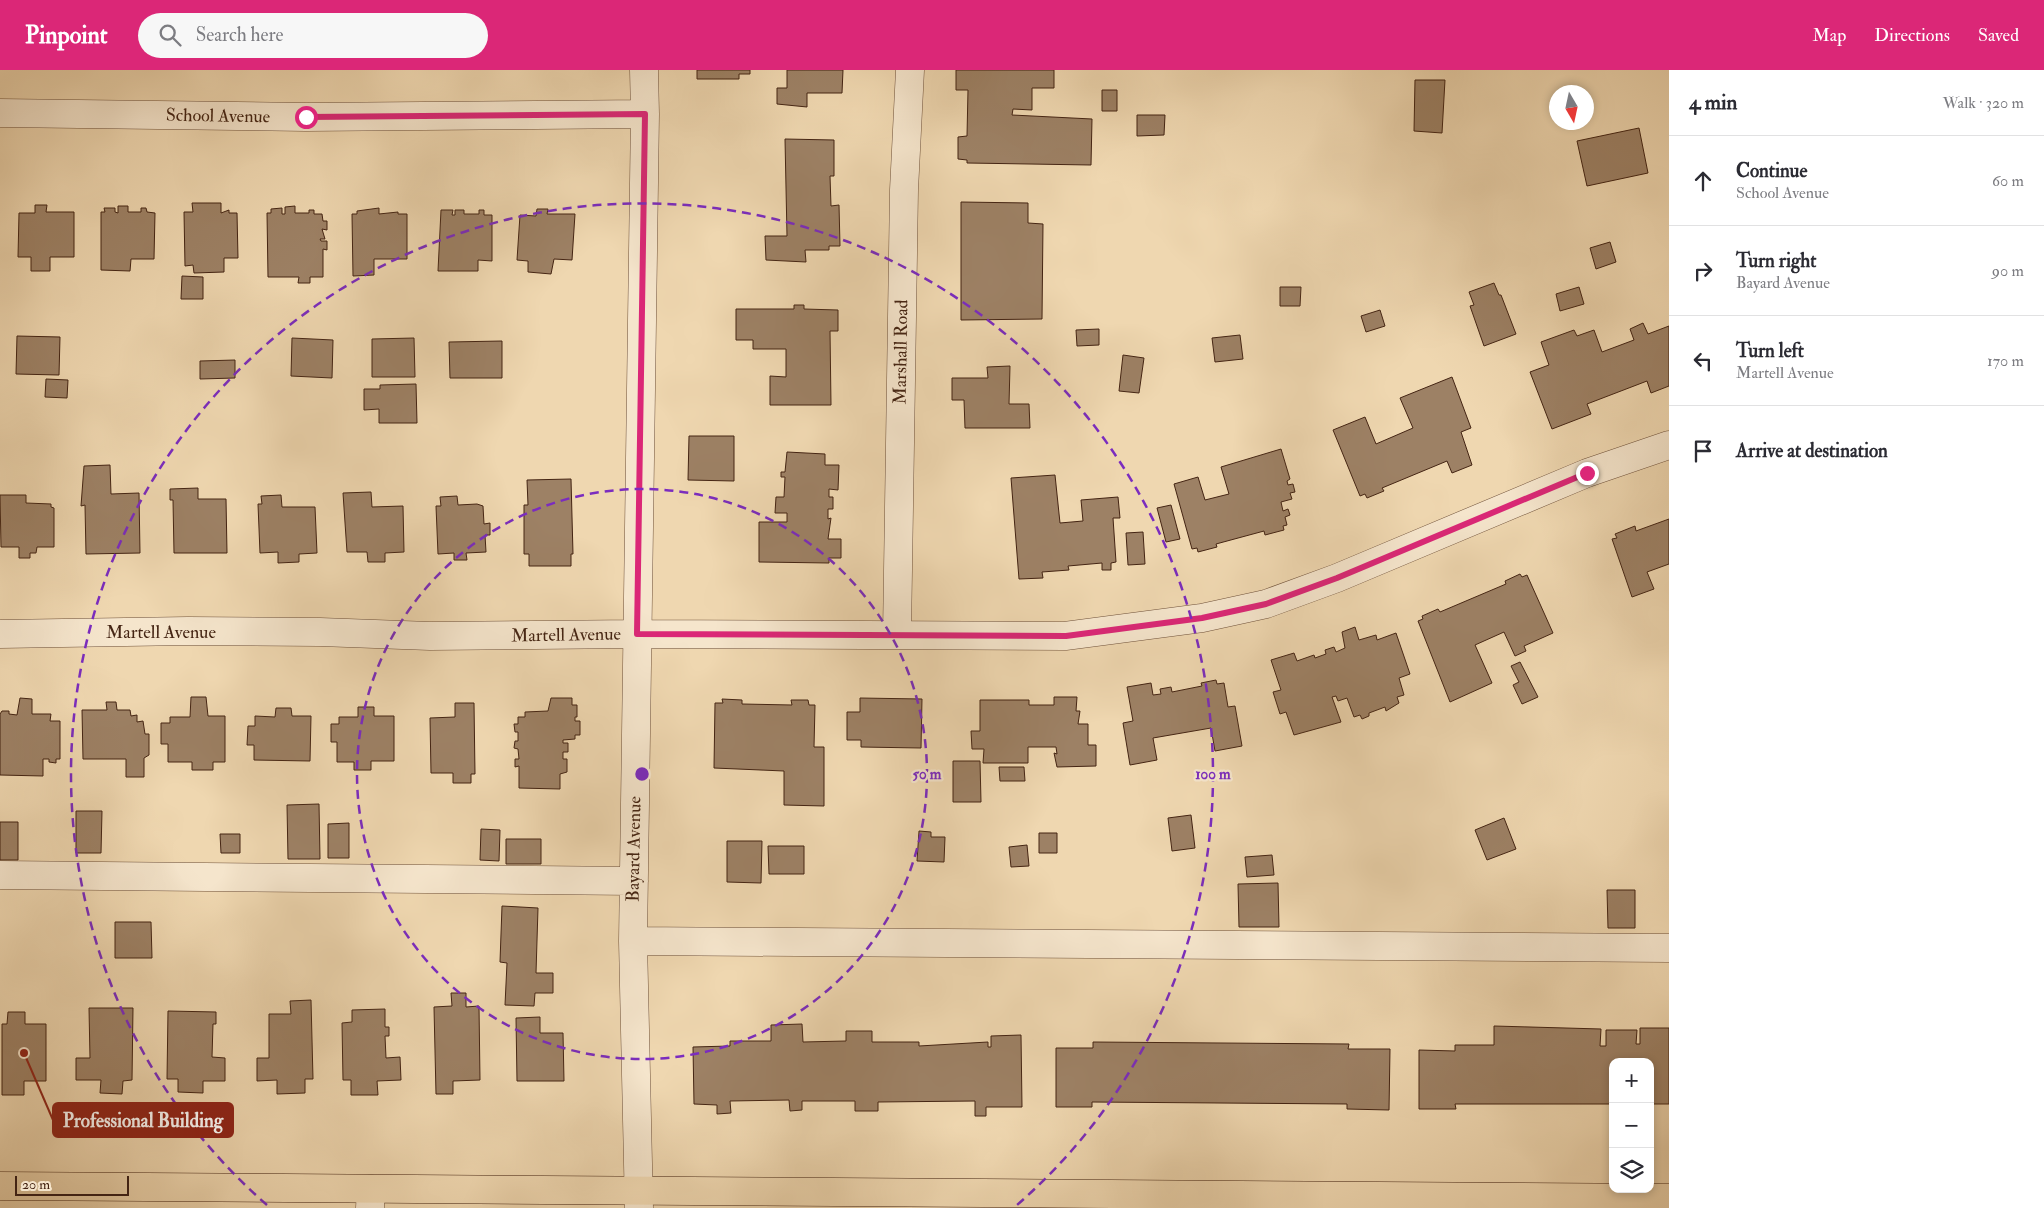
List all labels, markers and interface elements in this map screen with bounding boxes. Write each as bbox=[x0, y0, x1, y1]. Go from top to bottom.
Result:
search box bbox=[138, 13, 488, 58]
text: Pinpoint bbox=[25, 20, 108, 51]
icon: search bbox=[156, 21, 184, 49]
text: Search here bbox=[196, 23, 283, 47]
text: Map bbox=[1813, 24, 1846, 47]
text: Directions bbox=[1874, 24, 1950, 47]
text: Saved bbox=[1978, 24, 2019, 47]
north arrow bbox=[1549, 85, 1594, 130]
text: 4 min bbox=[1689, 89, 1737, 116]
text: Walk · 320 m bbox=[1943, 93, 2024, 113]
street label: School Avenue bbox=[166, 104, 271, 128]
route start bbox=[295, 106, 318, 129]
text: Continue bbox=[1736, 159, 1807, 183]
icon: ahead bbox=[1689, 167, 1717, 195]
text: 60 m bbox=[1992, 171, 2024, 191]
text: School Avenue bbox=[1736, 183, 1829, 203]
text: Turn right bbox=[1736, 249, 1816, 273]
icon: right bbox=[1689, 257, 1717, 285]
text: 90 m bbox=[1992, 261, 2024, 281]
text: Bayard Avenue bbox=[1736, 273, 1830, 293]
street label: Marshall Road bbox=[889, 299, 913, 405]
text: Turn left bbox=[1736, 339, 1804, 363]
icon: left bbox=[1689, 347, 1717, 375]
text: 170 m bbox=[1987, 351, 2024, 371]
text: Martell Avenue bbox=[1736, 363, 1834, 383]
icon: arrive bbox=[1689, 437, 1717, 465]
text: Arrive at destination bbox=[1736, 439, 1888, 463]
route end bbox=[1576, 462, 1599, 485]
street label: Martell Avenue bbox=[106, 621, 216, 644]
street label: Martell Avenue bbox=[511, 623, 622, 647]
centre of rings bbox=[633, 765, 651, 783]
text: 50 m bbox=[913, 765, 942, 784]
text: 100 m bbox=[1195, 765, 1231, 784]
street label: Bayard Avenue bbox=[622, 796, 646, 902]
map controls bbox=[1609, 1058, 1654, 1193]
button: + bbox=[1609, 1058, 1654, 1103]
callout: Professional Building bbox=[53, 1103, 233, 1137]
button: − bbox=[1609, 1103, 1654, 1148]
text: Professional Building bbox=[63, 1109, 224, 1134]
button: layers bbox=[1609, 1148, 1654, 1193]
scale bar bbox=[15, 1173, 129, 1196]
text: 20 m bbox=[22, 1176, 50, 1193]

